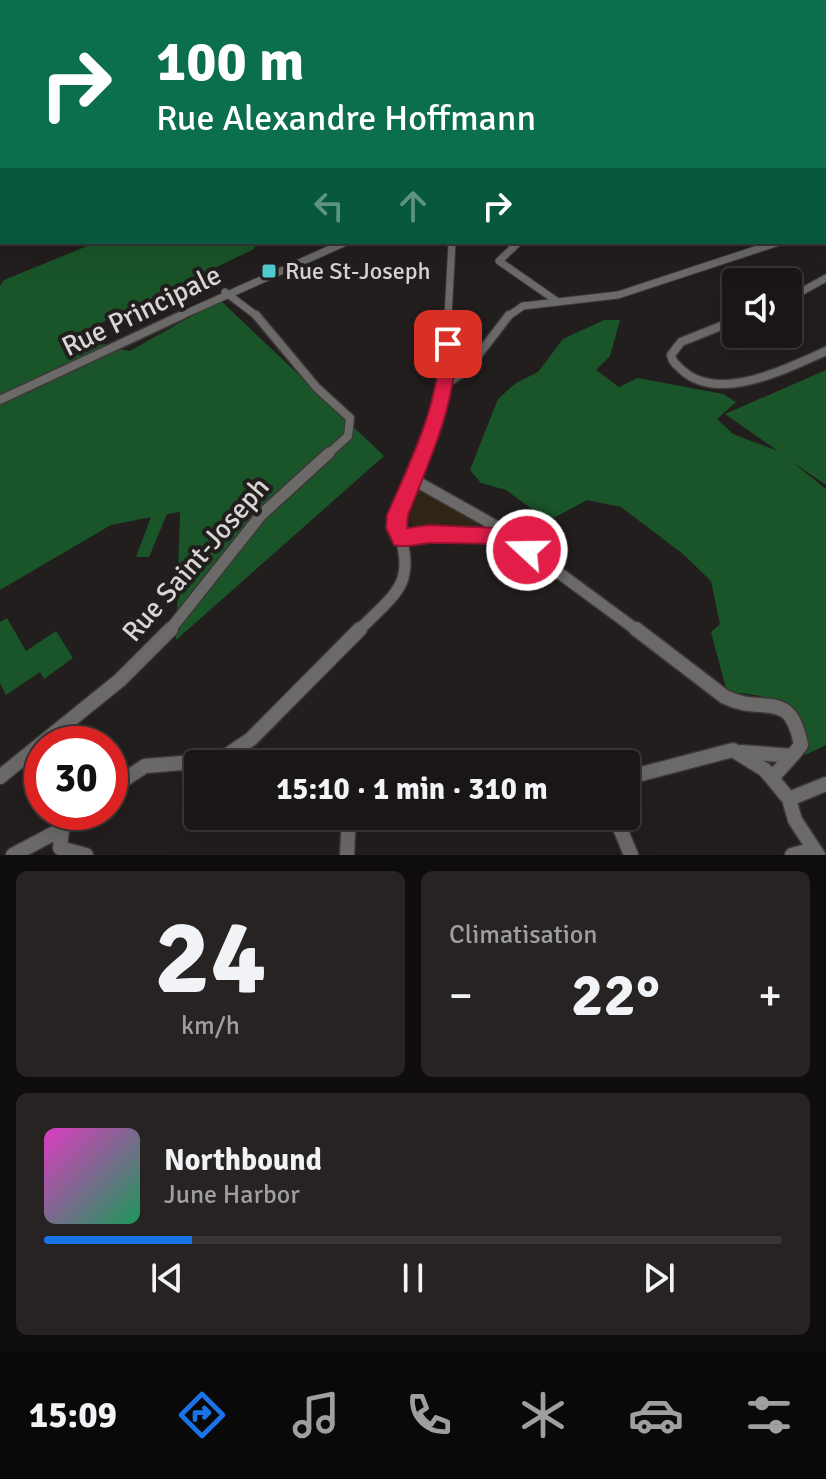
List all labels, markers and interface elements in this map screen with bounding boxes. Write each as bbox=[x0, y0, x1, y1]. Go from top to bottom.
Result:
text: 100 m bbox=[156, 27, 304, 96]
icon: right bbox=[24, 32, 128, 136]
text: Rue Alexandre Hoffmann bbox=[156, 96, 536, 141]
icon: left bbox=[307, 184, 351, 228]
icon: ahead bbox=[391, 184, 435, 228]
icon: right bbox=[475, 184, 519, 228]
place label: Rue St-Joseph bbox=[285, 256, 430, 286]
street label: Rue Principale bbox=[56, 258, 227, 364]
marker: Rue St-Joseph bbox=[260, 262, 278, 280]
map controls bbox=[722, 268, 802, 348]
button: sound bbox=[722, 268, 802, 348]
pin bbox=[414, 310, 482, 378]
icon: arrive bbox=[426, 322, 470, 366]
street label: Rue Saint-Joseph bbox=[115, 470, 276, 649]
position arrow bbox=[485, 508, 569, 592]
speed limit sign: 30 bbox=[24, 726, 128, 830]
text: 15:10 · 1 min · 310 m bbox=[276, 771, 548, 808]
text: 24 bbox=[154, 894, 267, 1022]
text: Climatisation bbox=[449, 919, 598, 951]
text: 22° bbox=[571, 959, 660, 1033]
text: − bbox=[449, 969, 473, 1023]
text: + bbox=[758, 969, 782, 1023]
text: km/h bbox=[181, 1010, 240, 1042]
text: Northbound bbox=[164, 1142, 322, 1179]
text: June Harbor bbox=[164, 1179, 300, 1211]
icon: previous bbox=[145, 1256, 189, 1300]
icon: pause bbox=[391, 1256, 435, 1300]
icon: next bbox=[637, 1256, 681, 1300]
icon: directions bbox=[174, 1387, 230, 1443]
icon: music bbox=[288, 1387, 344, 1443]
icon: phone bbox=[401, 1387, 457, 1443]
icon: climate bbox=[515, 1387, 571, 1443]
icon: car bbox=[628, 1387, 684, 1443]
icon: filters bbox=[741, 1387, 797, 1443]
text: 15:09 bbox=[29, 1393, 117, 1438]

